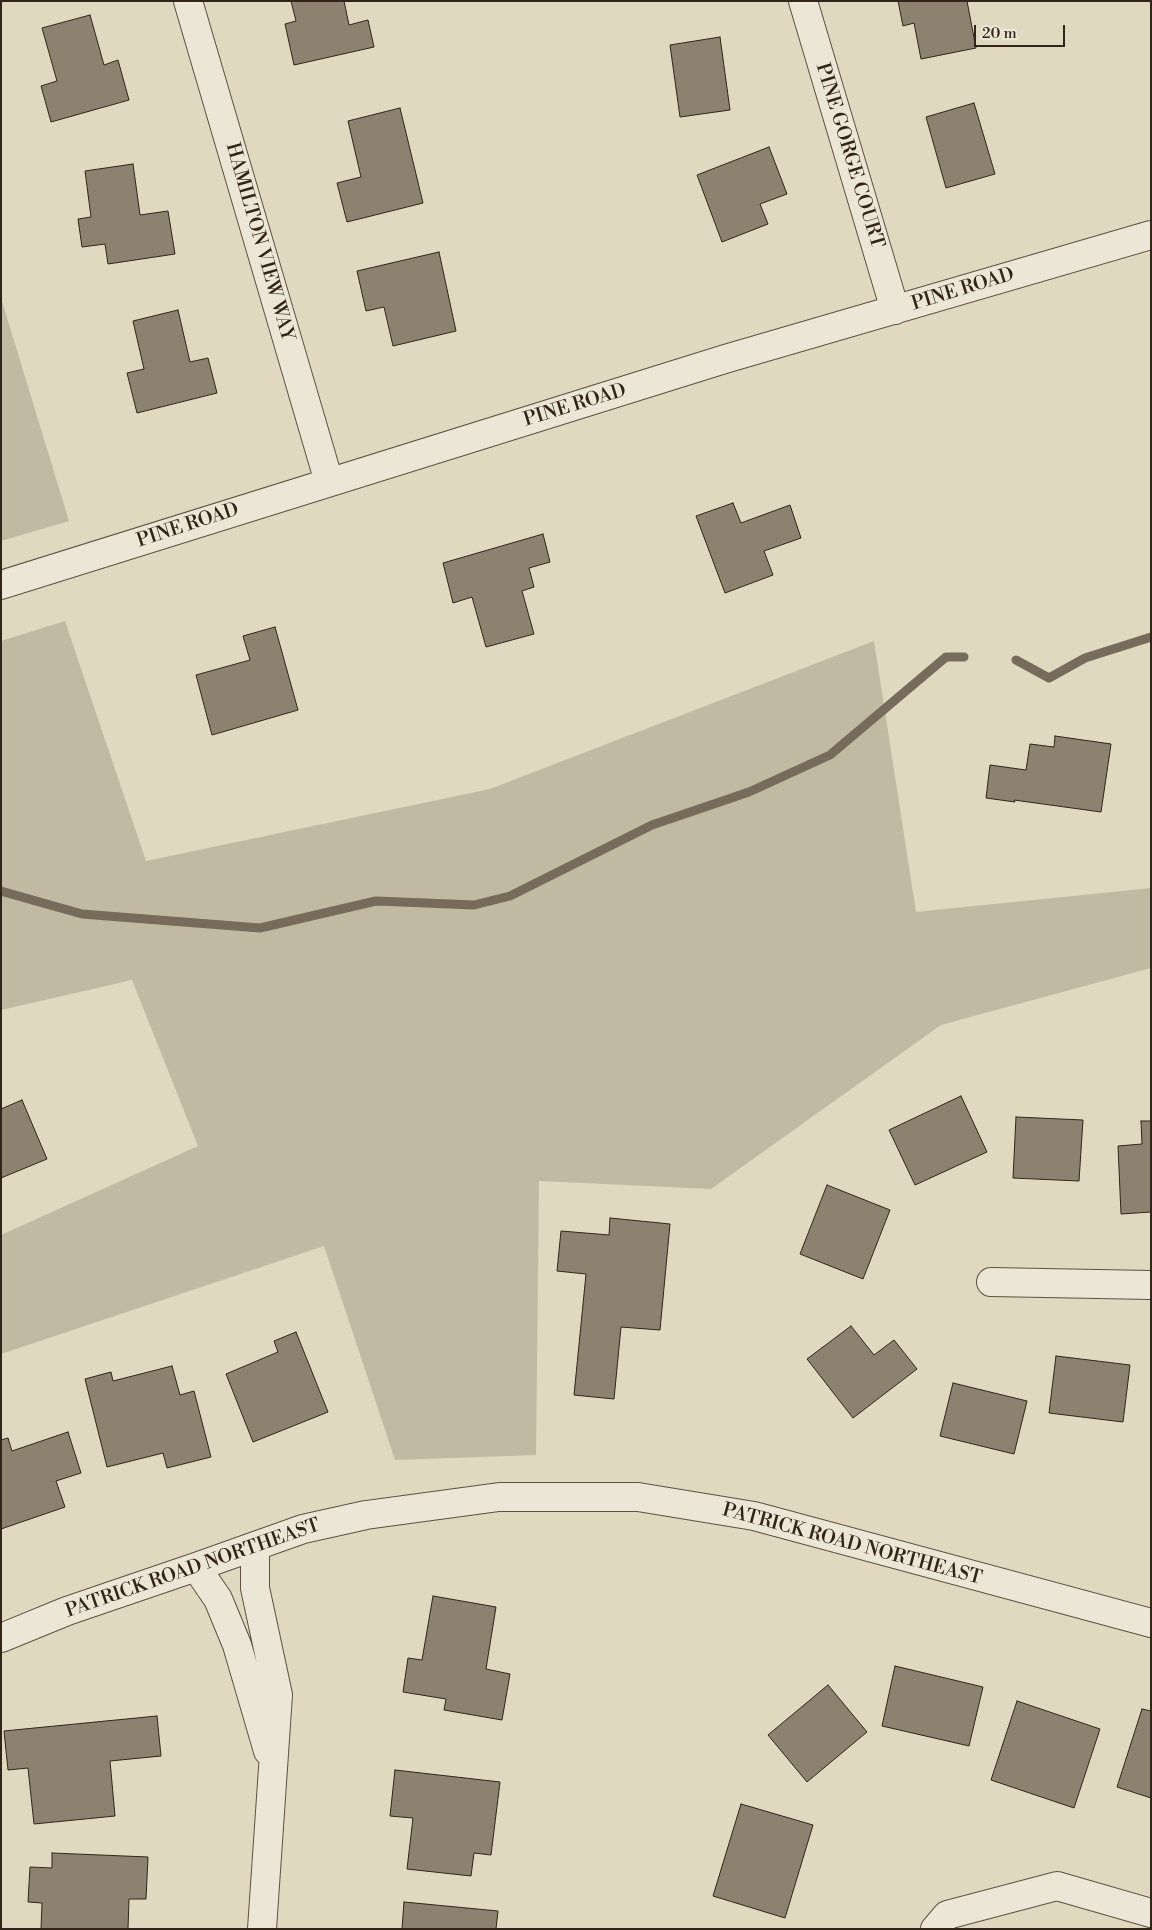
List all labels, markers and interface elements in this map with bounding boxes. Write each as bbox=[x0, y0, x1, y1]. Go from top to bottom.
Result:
scale bar bbox=[977, 15, 1068, 47]
text: 20 m bbox=[982, 24, 1017, 43]
street label: PINE GORGE COURT bbox=[810, 61, 888, 251]
street label: HAMILTON VIEW WAY bbox=[220, 140, 298, 344]
street label: PINE ROAD bbox=[909, 264, 1017, 316]
street label: PINE ROAD bbox=[521, 380, 629, 432]
street label: PINE ROAD bbox=[134, 499, 242, 553]
street label: PATRICK ROAD NORTHEAST bbox=[720, 1499, 984, 1591]
street label: PATRICK ROAD NORTHEAST bbox=[63, 1515, 323, 1623]

